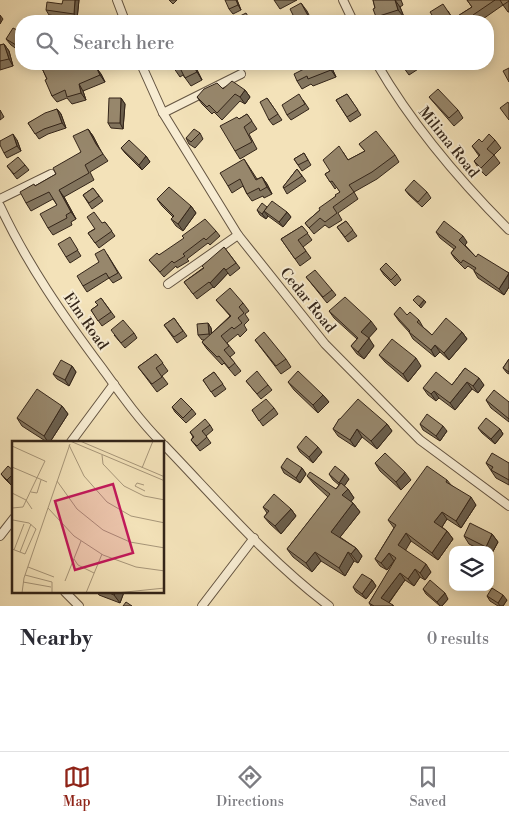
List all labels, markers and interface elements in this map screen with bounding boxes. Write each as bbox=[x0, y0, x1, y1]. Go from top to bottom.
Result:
search box bbox=[15, 15, 494, 70]
icon: search bbox=[33, 29, 61, 57]
text: Search here bbox=[73, 31, 174, 55]
street label: Milima Road bbox=[414, 103, 483, 182]
street label: Cedar Road bbox=[276, 264, 340, 337]
street label: Elm Road bbox=[59, 289, 113, 354]
inset map bbox=[12, 441, 165, 594]
map controls bbox=[449, 546, 494, 591]
button: layers bbox=[449, 546, 494, 591]
text: Nearby bbox=[20, 626, 93, 652]
text: 0 results bbox=[427, 629, 489, 649]
tab: Map bbox=[63, 763, 91, 811]
tab: Directions bbox=[216, 763, 284, 811]
tab: Saved bbox=[409, 763, 446, 811]

